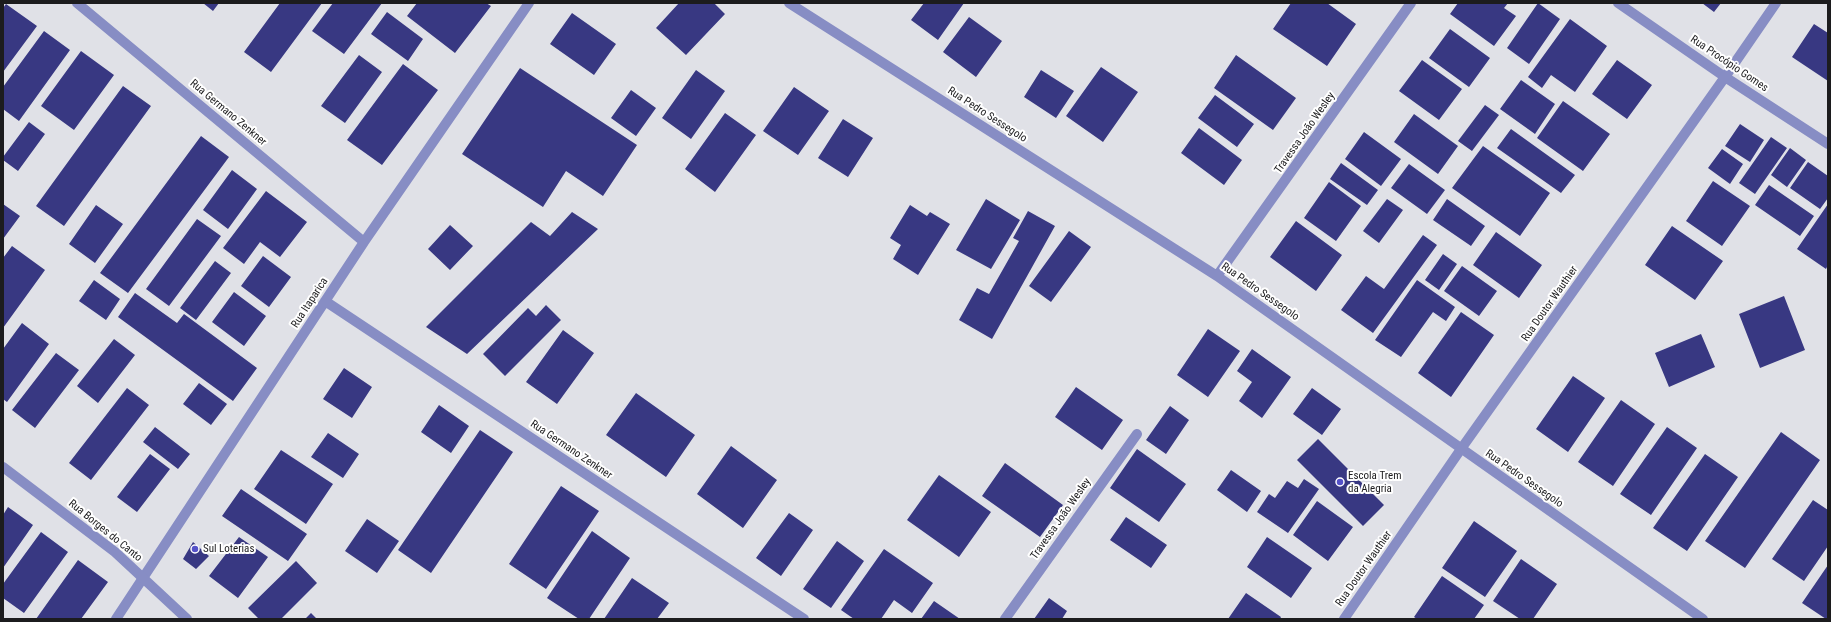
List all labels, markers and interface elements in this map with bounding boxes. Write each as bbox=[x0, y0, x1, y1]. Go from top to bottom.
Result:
street label: Rua Procópio Gomes bbox=[1688, 33, 1770, 95]
street label: Rua Germano Zenkner bbox=[187, 77, 269, 149]
street label: Rua Pedro Sessegolo bbox=[945, 84, 1029, 146]
street label: Travessa João Wesley bbox=[1272, 90, 1338, 176]
street label: Rua Pedro Sessegolo bbox=[1219, 260, 1301, 324]
street label: Rua Doutor Wauthier bbox=[1519, 264, 1581, 344]
street label: Rua Itaparica bbox=[289, 275, 331, 331]
street label: Rua Germano Zenkner bbox=[528, 418, 614, 482]
street label: Rua Pedro Sessegolo bbox=[1483, 447, 1565, 511]
place label: Escola Trem da Alegria bbox=[1348, 469, 1401, 495]
street label: Travessa João Wesley bbox=[1028, 476, 1094, 562]
marker: Escola Trem da Alegria bbox=[1335, 477, 1345, 487]
street label: Rua Borges do Canto bbox=[66, 497, 144, 565]
street label: Rua Doutor Wauthier bbox=[1333, 529, 1395, 609]
place label: Sul Loterias bbox=[203, 542, 254, 556]
marker: Sul Loterias bbox=[190, 544, 200, 554]

